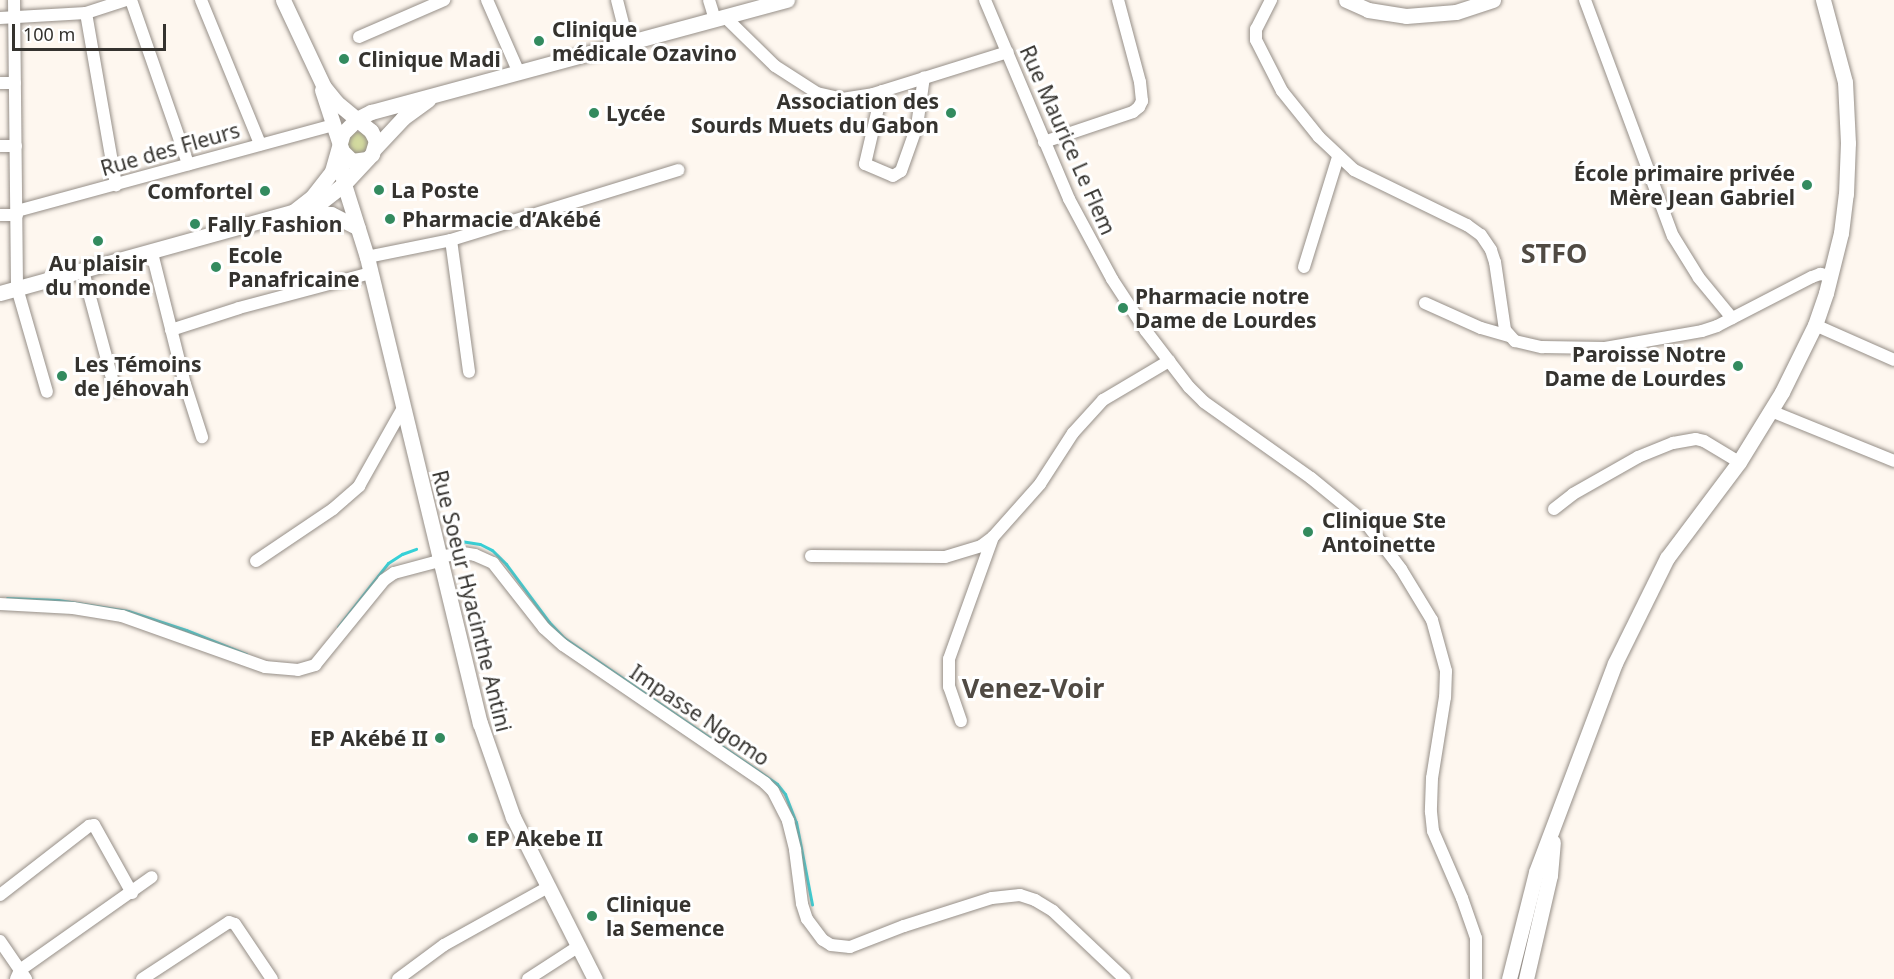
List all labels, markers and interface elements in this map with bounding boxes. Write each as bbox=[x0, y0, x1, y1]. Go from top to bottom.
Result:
scale bar bbox=[15, 12, 170, 50]
place label: Clinique médicale Ozavino bbox=[552, 16, 737, 66]
text: 100 m bbox=[23, 22, 75, 46]
marker: Clinique médicale Ozavino bbox=[530, 32, 548, 50]
street label: Rue Maurice Le Flem bbox=[1015, 41, 1121, 239]
place label: Clinique Madi bbox=[358, 46, 501, 72]
marker: Clinique Madi bbox=[335, 50, 353, 68]
place label: Association des Sourds Muets du Gabon bbox=[691, 88, 939, 138]
place label: Lycée bbox=[606, 100, 666, 126]
marker: Lycée bbox=[587, 106, 601, 120]
marker: Association des Sourds Muets du Gabon bbox=[944, 106, 958, 120]
street label: Rue des Fleurs bbox=[98, 117, 242, 181]
place label: École primaire privée Mère Jean Gabriel bbox=[1574, 160, 1795, 210]
place label: La Poste bbox=[391, 177, 479, 203]
place label: Comfortel bbox=[147, 178, 253, 204]
marker: École primaire privée Mère Jean Gabriel bbox=[1800, 178, 1814, 192]
marker: La Poste bbox=[372, 183, 386, 197]
marker: Comfortel bbox=[258, 184, 272, 198]
place label: Pharmacie d’Akébé bbox=[402, 206, 601, 232]
place label: Fally Fashion bbox=[207, 211, 342, 237]
marker: Pharmacie d’Akébé bbox=[383, 212, 397, 226]
marker: Fally Fashion bbox=[188, 217, 202, 231]
marker: Au plaisir du monde bbox=[91, 234, 105, 248]
district label: STFO bbox=[1521, 237, 1587, 269]
place label: Ecole Panafricaine bbox=[228, 242, 360, 292]
place label: Au plaisir du monde bbox=[45, 250, 151, 300]
marker: Ecole Panafricaine bbox=[209, 260, 223, 274]
place label: Pharmacie notre Dame de Lourdes bbox=[1135, 283, 1317, 333]
marker: Pharmacie notre Dame de Lourdes bbox=[1116, 301, 1130, 315]
place label: Paroisse Notre Dame de Lourdes bbox=[1544, 341, 1726, 391]
place label: Les Témoins de Jéhovah bbox=[74, 351, 202, 401]
marker: Paroisse Notre Dame de Lourdes bbox=[1731, 359, 1745, 373]
marker: Les Témoins de Jéhovah bbox=[55, 369, 69, 383]
street label: Rue Soeur Hyacinthe Antini bbox=[427, 468, 517, 734]
place label: Clinique Ste Antoinette bbox=[1322, 507, 1446, 557]
marker: Clinique Ste Antoinette bbox=[1299, 523, 1317, 541]
street label: Impasse Ngomo bbox=[625, 659, 775, 771]
district label: Venez-Voir bbox=[962, 672, 1104, 704]
place label: EP Akébé II bbox=[310, 725, 428, 751]
marker: EP Akébé II bbox=[433, 731, 447, 745]
place label: EP Akebe II bbox=[485, 825, 603, 851]
marker: EP Akebe II bbox=[466, 831, 480, 845]
place label: Clinique la Semence bbox=[606, 891, 724, 941]
marker: Clinique la Semence bbox=[583, 907, 601, 925]

